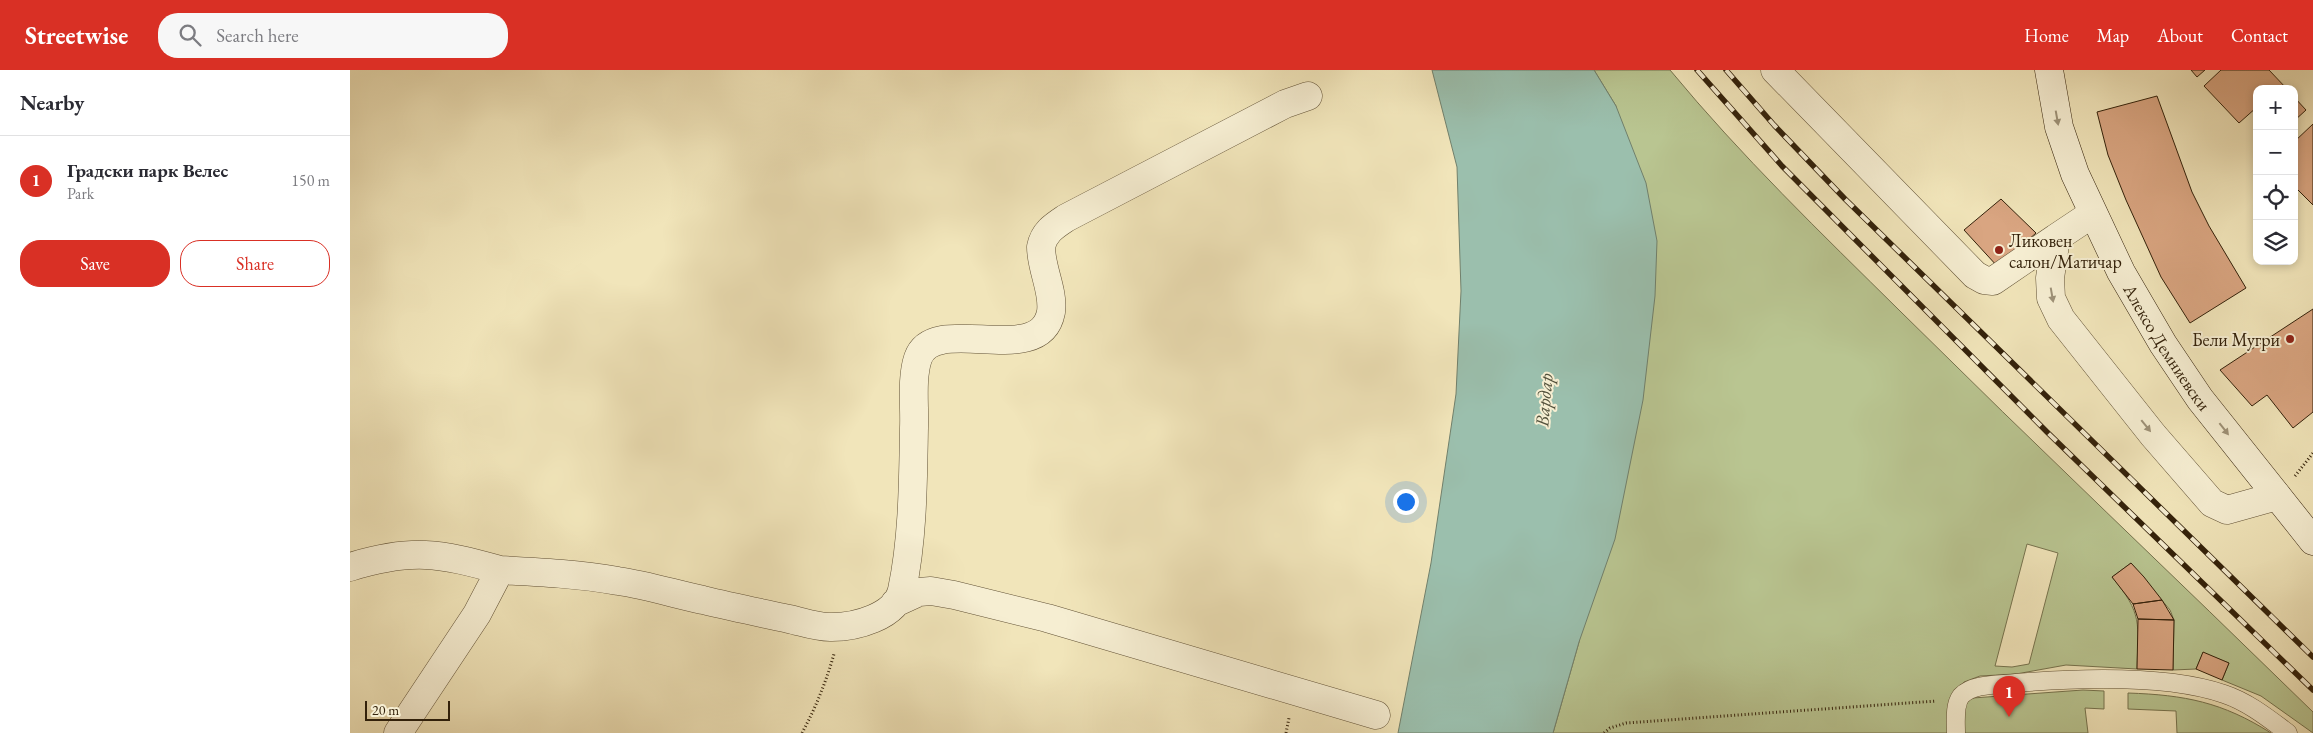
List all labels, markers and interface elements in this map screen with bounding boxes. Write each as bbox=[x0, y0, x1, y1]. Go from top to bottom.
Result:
search box bbox=[158, 13, 508, 58]
text: Streetwise bbox=[25, 20, 128, 51]
icon: search bbox=[176, 21, 204, 49]
text: Search here bbox=[216, 23, 299, 48]
text: Home bbox=[2024, 24, 2069, 47]
text: Map bbox=[2097, 24, 2129, 47]
text: About bbox=[2157, 24, 2203, 47]
text: Contact bbox=[2231, 24, 2288, 47]
map controls bbox=[2253, 85, 2298, 265]
button: + bbox=[2253, 85, 2298, 130]
text: Nearby bbox=[20, 89, 84, 116]
one-way arrow bbox=[2054, 111, 2062, 127]
button: − bbox=[2253, 130, 2298, 175]
text: Градски парк Велес bbox=[67, 158, 228, 183]
text: 1 bbox=[32, 170, 40, 191]
text: 150 m bbox=[291, 170, 330, 191]
button: locate bbox=[2253, 175, 2298, 220]
text: Park bbox=[67, 183, 94, 204]
button: layers bbox=[2253, 220, 2298, 265]
place label: Ликовен салон/Матичар bbox=[2009, 229, 2122, 273]
button: Save bbox=[20, 240, 170, 287]
button: Share bbox=[180, 240, 330, 287]
marker: Ликовен салон/Матичар bbox=[1993, 244, 2005, 256]
street label: Алексо Демниевски bbox=[2118, 279, 2216, 415]
one-way arrow bbox=[2048, 288, 2056, 303]
place label: Бели Мугри bbox=[2192, 328, 2280, 351]
marker: Бели Мугри bbox=[2284, 333, 2296, 345]
water label: Вардар bbox=[1529, 372, 1559, 429]
one-way arrow bbox=[2141, 419, 2152, 432]
one-way arrow bbox=[2218, 422, 2229, 435]
your location bbox=[1393, 489, 1419, 515]
pin: 1 bbox=[1993, 676, 2025, 717]
scale bar bbox=[365, 698, 450, 721]
text: 20 m bbox=[372, 701, 399, 719]

